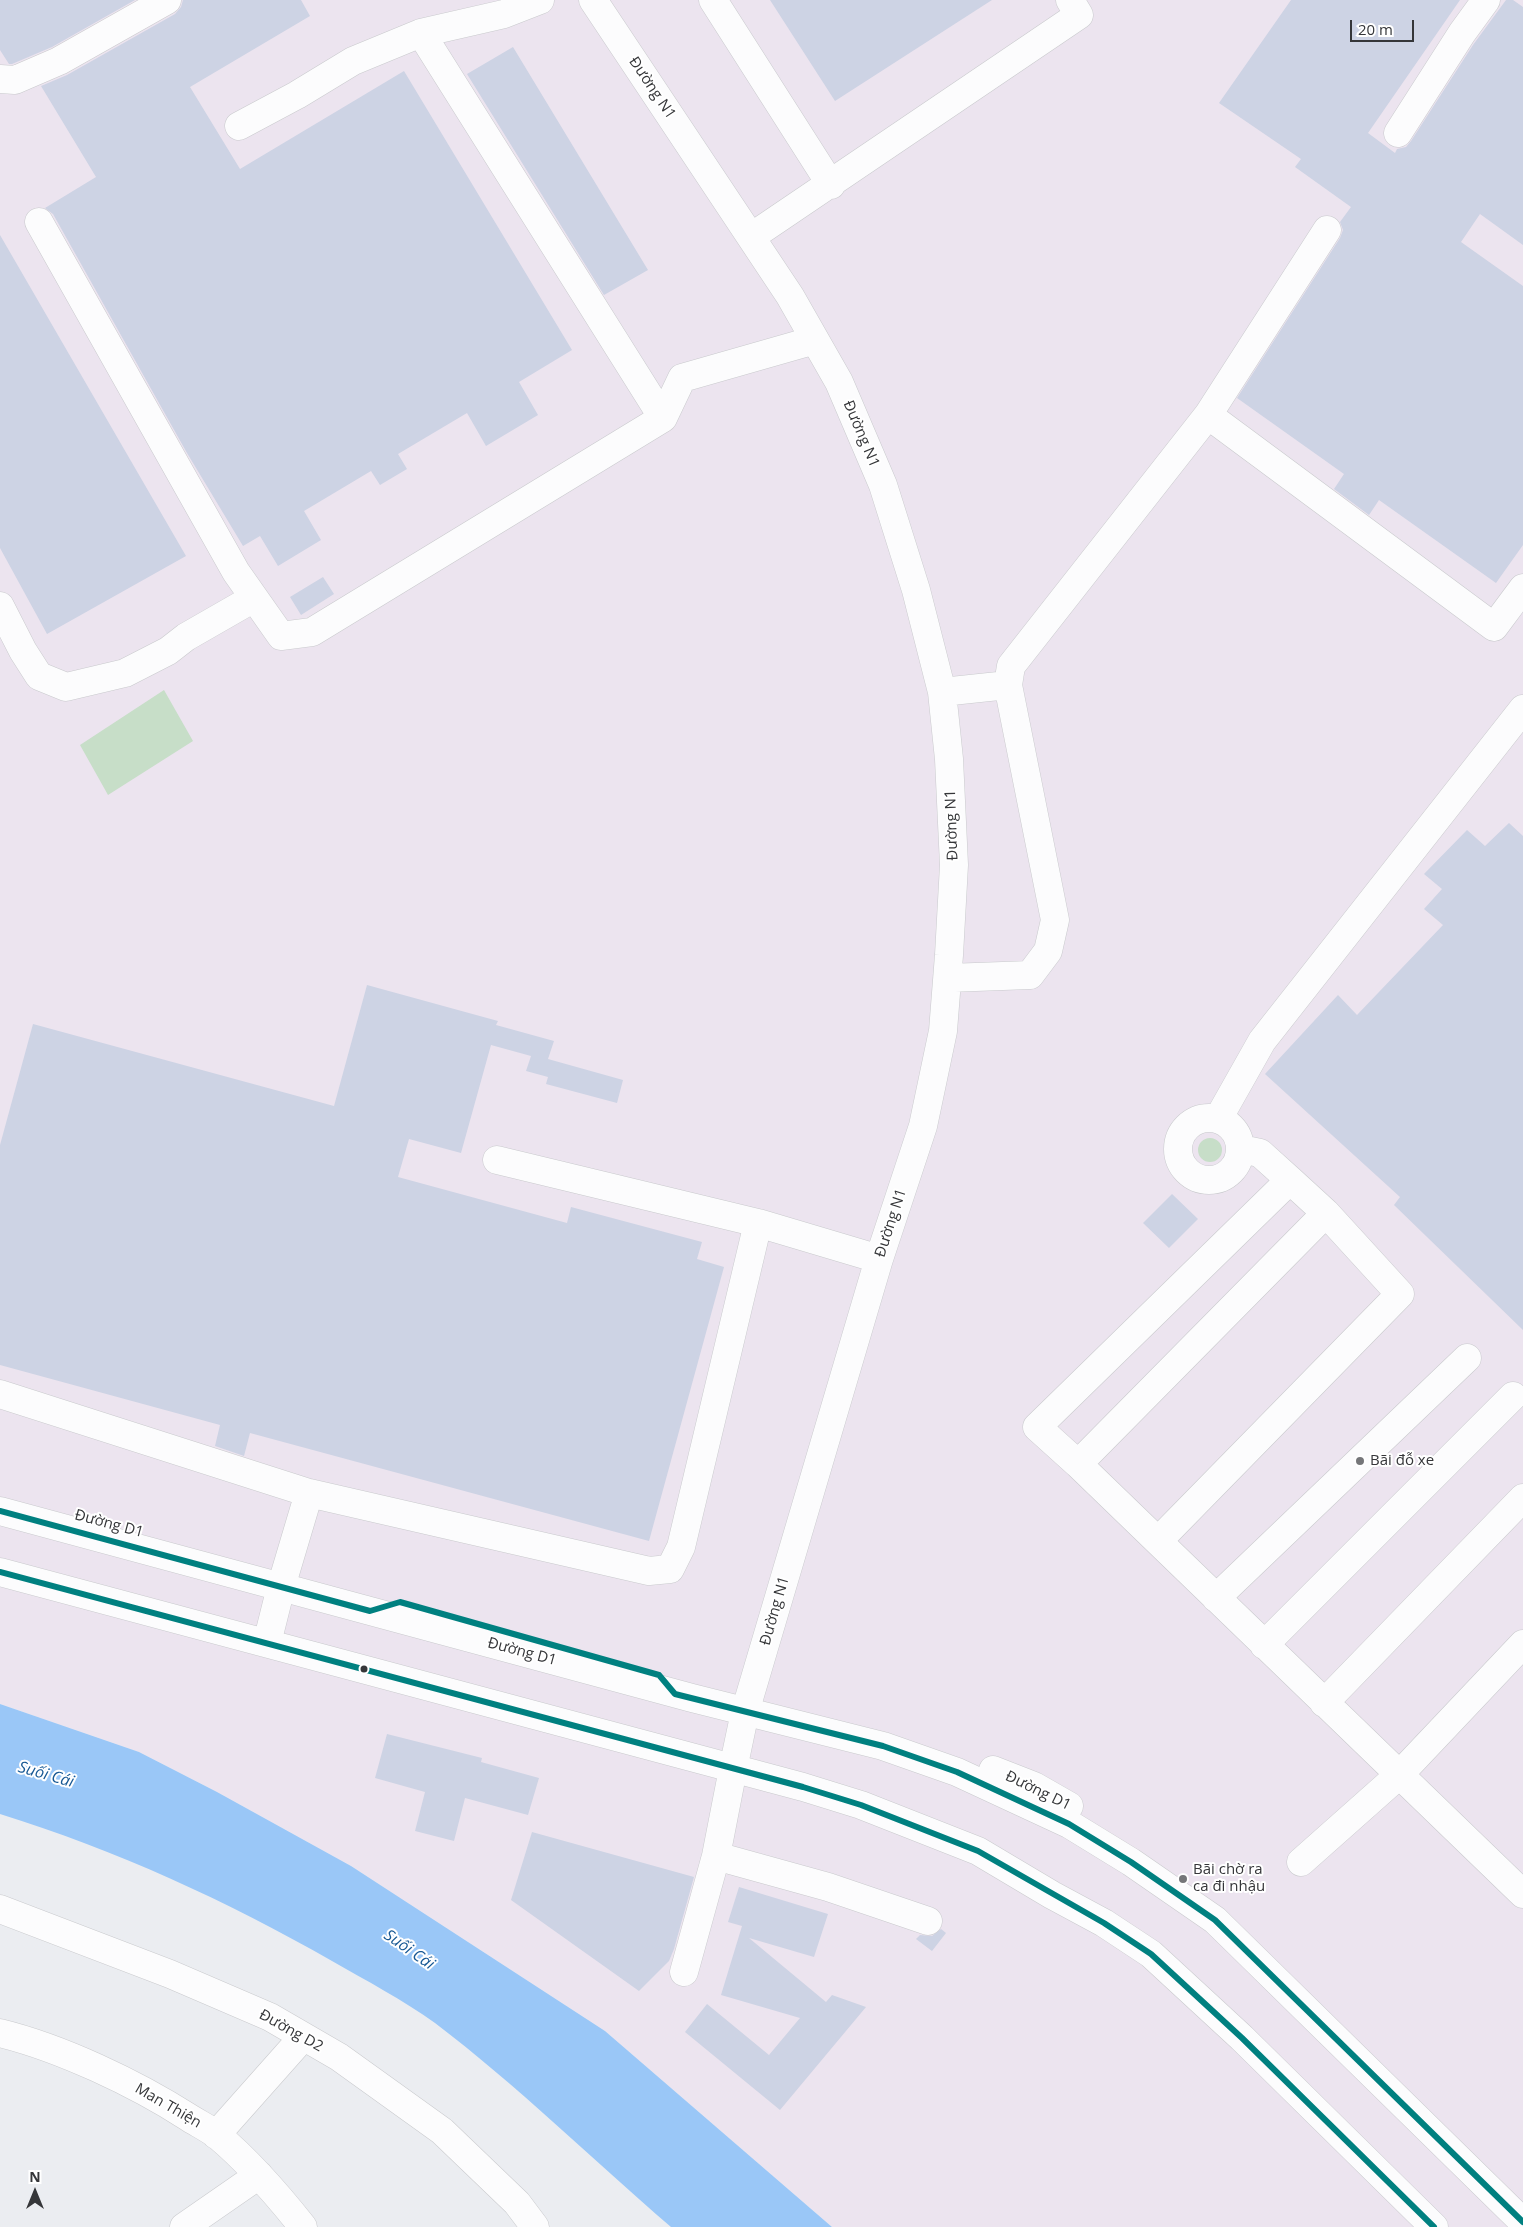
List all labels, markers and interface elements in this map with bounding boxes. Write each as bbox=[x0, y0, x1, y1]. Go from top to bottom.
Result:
scale bar bbox=[1353, 10, 1417, 42]
text: 20 m bbox=[1358, 19, 1393, 39]
street label: Đường N1 bbox=[625, 53, 679, 123]
street label: Đường N1 bbox=[839, 398, 883, 470]
street label: Đường N1 bbox=[942, 789, 962, 861]
street label: Đường N1 bbox=[871, 1186, 911, 1260]
place label: Bãi đỗ xe bbox=[1370, 1452, 1434, 1470]
marker: Bãi đỗ xe bbox=[1354, 1455, 1366, 1467]
street label: Đường D1 bbox=[73, 1506, 145, 1542]
street label: Đường N1 bbox=[757, 1574, 793, 1648]
street label: Đường D1 bbox=[486, 1634, 558, 1670]
unlabelled marker bbox=[359, 1664, 369, 1674]
water label: Suối Cái bbox=[16, 1758, 76, 1792]
street label: Đường D1 bbox=[1002, 1767, 1074, 1815]
place label: Bãi chờ ra ca đi nhậu bbox=[1193, 1861, 1265, 1896]
marker: Bãi chờ ra ca đi nhậu bbox=[1177, 1873, 1189, 1885]
water label: Suối Cái bbox=[380, 1926, 438, 1974]
street label: Đường D2 bbox=[256, 2006, 326, 2056]
street label: Man Thiện bbox=[132, 2080, 204, 2132]
north arrow bbox=[10, 2167, 60, 2217]
text: N bbox=[29, 2167, 41, 2186]

